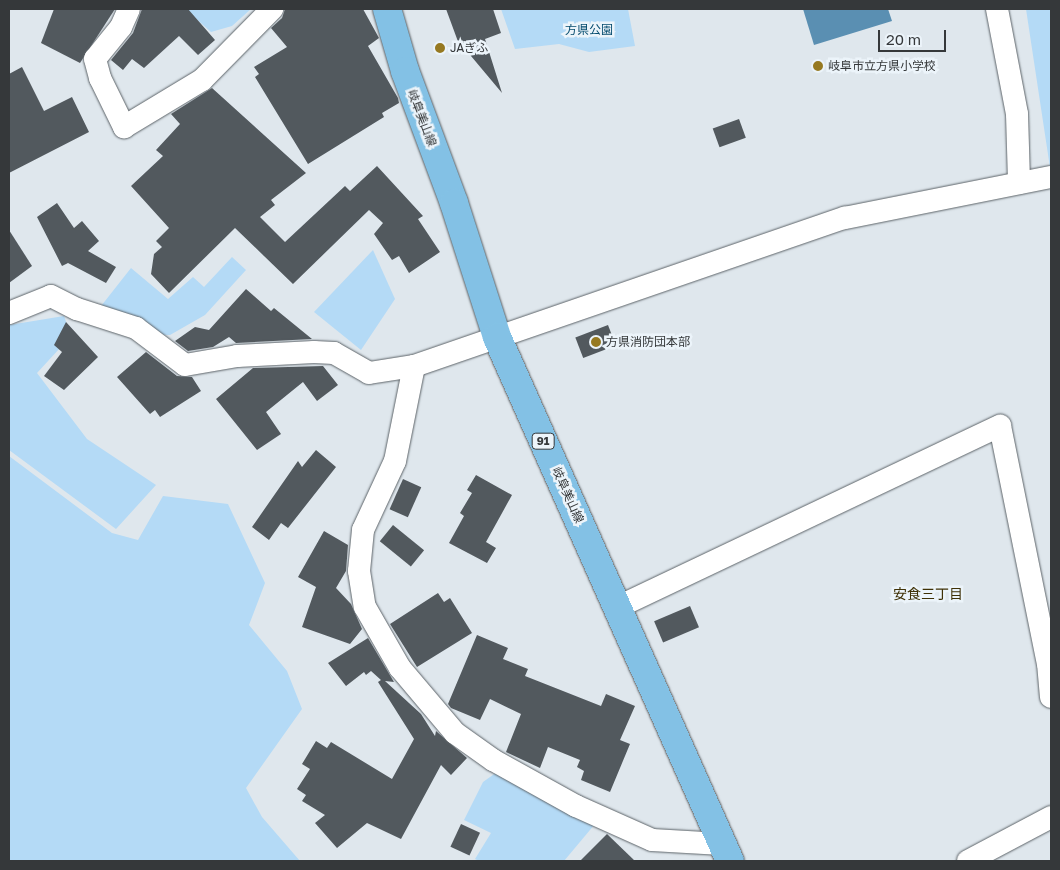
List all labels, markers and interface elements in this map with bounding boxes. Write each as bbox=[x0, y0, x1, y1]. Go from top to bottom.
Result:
scale bar bbox=[880, 20, 948, 52]
park label: 方県公園 bbox=[565, 23, 613, 37]
text: 20 m bbox=[886, 30, 921, 48]
place label: JAぎふ bbox=[450, 41, 488, 55]
marker: JAぎふ bbox=[434, 42, 446, 54]
place label: 岐阜市立方県小学校 bbox=[828, 59, 936, 73]
marker: 岐阜市立方県小学校 bbox=[812, 60, 824, 72]
street label: 岐阜美山線 bbox=[405, 87, 439, 149]
place label: 方県消防団本部 bbox=[606, 335, 690, 349]
marker: 方県消防団本部 bbox=[590, 336, 602, 348]
road number: 91 bbox=[530, 432, 556, 450]
street label: 岐阜美山線 bbox=[549, 465, 587, 525]
district label: 安食三丁目 bbox=[893, 586, 963, 602]

